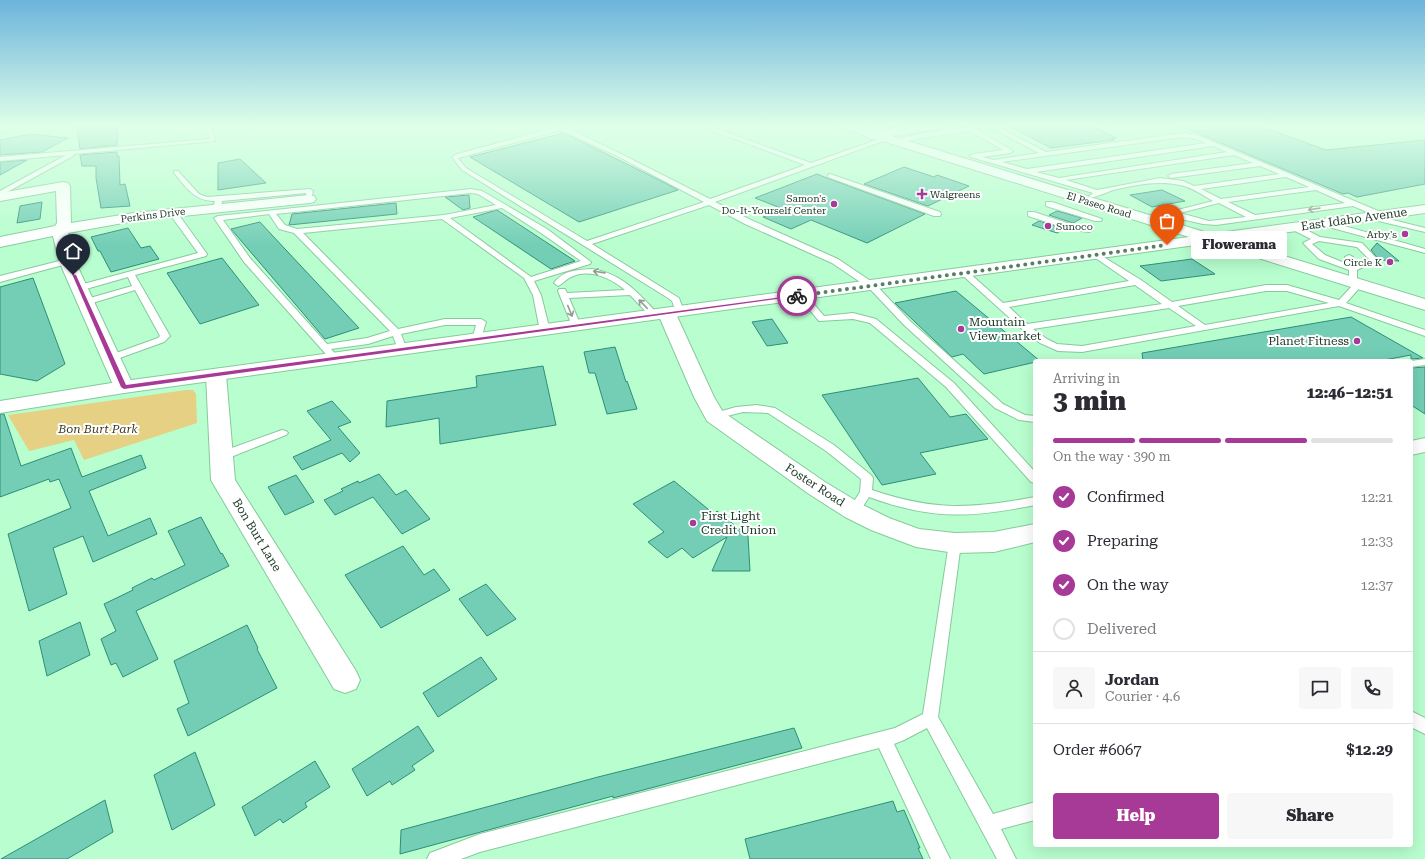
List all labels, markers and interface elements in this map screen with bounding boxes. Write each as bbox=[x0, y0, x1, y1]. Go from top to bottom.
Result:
marker: Walgreens bbox=[917, 189, 927, 199]
place label: Walgreens bbox=[930, 189, 980, 200]
street label: El Paseo Road bbox=[1065, 190, 1133, 220]
place label: Samon's Do-It-Yourself Center bbox=[722, 193, 826, 216]
marker: Samon's Do-It-Yourself Center bbox=[829, 199, 839, 209]
pin bbox=[1150, 204, 1184, 245]
street label: East Idaho Avenue bbox=[1300, 205, 1408, 233]
one-way arrow bbox=[1308, 205, 1321, 213]
street label: Perkins Drive bbox=[120, 206, 187, 224]
icon: bag bbox=[1156, 210, 1178, 232]
marker: Sunoco bbox=[1043, 221, 1053, 231]
place label: Sunoco bbox=[1056, 221, 1093, 232]
place label: Arby's bbox=[1367, 229, 1397, 240]
marker: Arby's bbox=[1400, 229, 1410, 239]
callout: Flowerama bbox=[1191, 231, 1287, 259]
pin bbox=[56, 234, 90, 275]
text: Flowerama bbox=[1202, 237, 1276, 252]
icon: home bbox=[62, 240, 84, 262]
place label: Circle K bbox=[1344, 257, 1383, 268]
marker: Circle K bbox=[1385, 257, 1395, 267]
one-way arrow bbox=[593, 268, 606, 276]
courier bbox=[777, 276, 817, 316]
icon: bike bbox=[786, 285, 808, 307]
one-way arrow bbox=[638, 299, 648, 309]
one-way arrow bbox=[566, 305, 574, 317]
place label: Mountain View market bbox=[969, 315, 1042, 343]
marker: Mountain View market bbox=[956, 324, 966, 334]
place label: Planet Fitness bbox=[1268, 334, 1349, 348]
marker: Planet Fitness bbox=[1352, 336, 1362, 346]
text: Arriving in bbox=[1053, 371, 1120, 386]
text: 12:46–12:51 bbox=[1307, 384, 1393, 402]
text: 3 min bbox=[1053, 386, 1126, 416]
park label: Bon Burt Park bbox=[57, 422, 138, 436]
text: On the way · 390 m bbox=[1053, 449, 1170, 464]
street label: Foster Road bbox=[783, 461, 848, 510]
icon: check bbox=[1053, 486, 1075, 508]
text: Confirmed bbox=[1087, 488, 1165, 506]
text: 12:21 bbox=[1361, 490, 1393, 505]
street label: Bon Burt Lane bbox=[230, 496, 284, 574]
place label: First Light Credit Union bbox=[701, 509, 776, 537]
marker: First Light Credit Union bbox=[688, 518, 698, 528]
icon: check bbox=[1053, 530, 1075, 552]
text: Preparing bbox=[1087, 532, 1158, 550]
text: 12:33 bbox=[1361, 534, 1393, 549]
icon: check bbox=[1053, 574, 1075, 596]
text: On the way bbox=[1087, 576, 1169, 594]
text: 12:37 bbox=[1361, 578, 1393, 593]
text: Delivered bbox=[1087, 620, 1157, 638]
button: person bbox=[1053, 667, 1095, 709]
button: chat bbox=[1299, 667, 1341, 709]
button: phone bbox=[1351, 667, 1393, 709]
text: Jordan bbox=[1105, 671, 1159, 689]
text: Courier · 4.6 bbox=[1105, 689, 1180, 704]
text: Order #6067 bbox=[1053, 741, 1142, 759]
text: $12.29 bbox=[1346, 741, 1393, 759]
button: Help bbox=[1053, 793, 1219, 839]
button: Share bbox=[1227, 793, 1393, 839]

